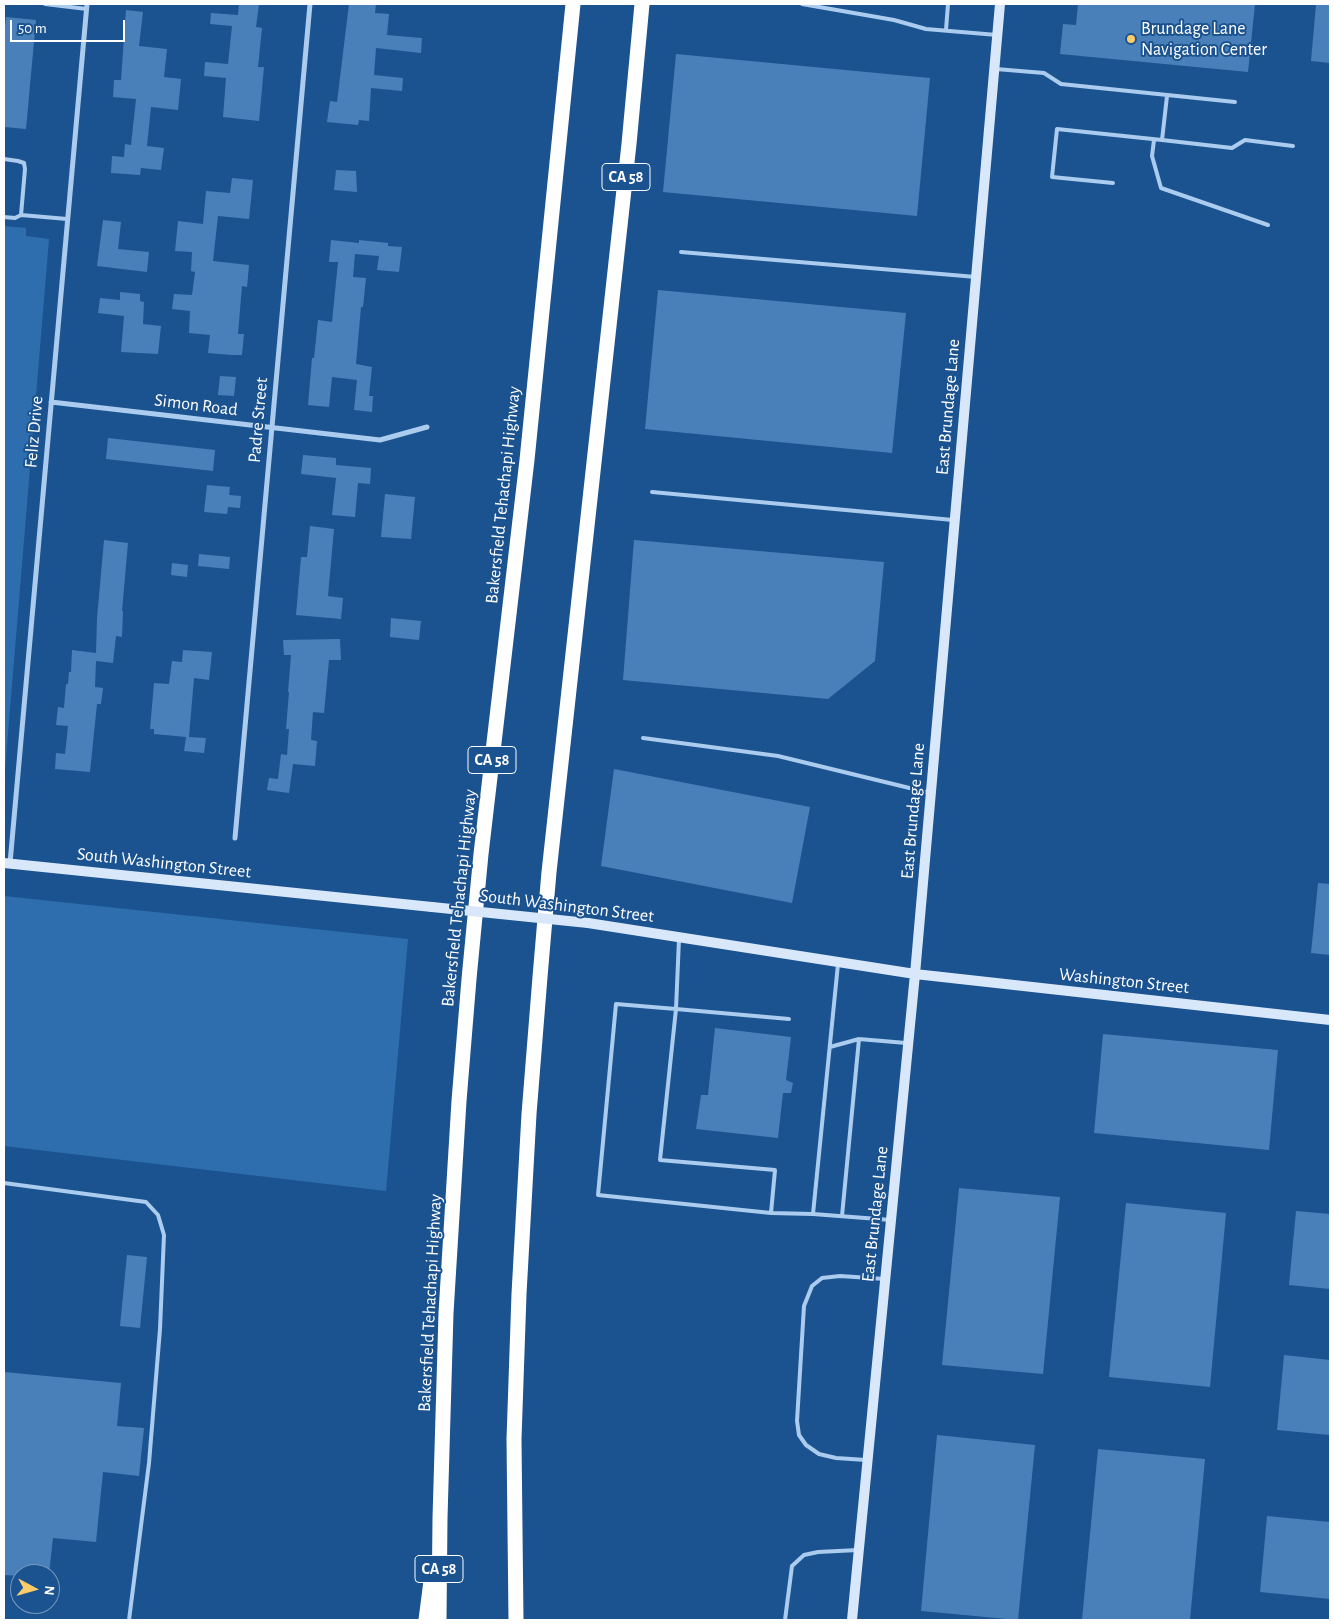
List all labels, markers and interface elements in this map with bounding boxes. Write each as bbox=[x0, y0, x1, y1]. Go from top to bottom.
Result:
scale bar bbox=[12, 10, 128, 42]
place label: Brundage Lane Navigation Center bbox=[1141, 18, 1267, 60]
text: 50 m bbox=[18, 21, 47, 36]
marker: Brundage Lane Navigation Center bbox=[1125, 33, 1137, 45]
road number: CA 58 bbox=[602, 163, 650, 190]
street label: East Brundage Lane bbox=[931, 338, 965, 476]
street label: Padre Street bbox=[243, 376, 273, 464]
street label: Bakersfield Tehachapi Highway bbox=[481, 385, 525, 605]
street label: Simon Road bbox=[153, 389, 239, 421]
street label: Feliz Drive bbox=[20, 395, 48, 469]
street label: East Brundage Lane bbox=[896, 742, 930, 880]
road number: CA 58 bbox=[468, 746, 516, 774]
street label: Bakersfield Tehachapi Highway bbox=[437, 788, 481, 1008]
street label: South Washington Street bbox=[76, 843, 252, 883]
street label: South Washington Street bbox=[479, 885, 655, 927]
street label: Washington Street bbox=[1058, 963, 1190, 999]
street label: East Brundage Lane bbox=[857, 1145, 893, 1283]
street label: Bakersfield Tehachapi Highway bbox=[413, 1193, 447, 1413]
road number: CA 58 bbox=[415, 1556, 463, 1582]
north arrow bbox=[10, 1564, 60, 1614]
text: N bbox=[41, 1585, 56, 1596]

